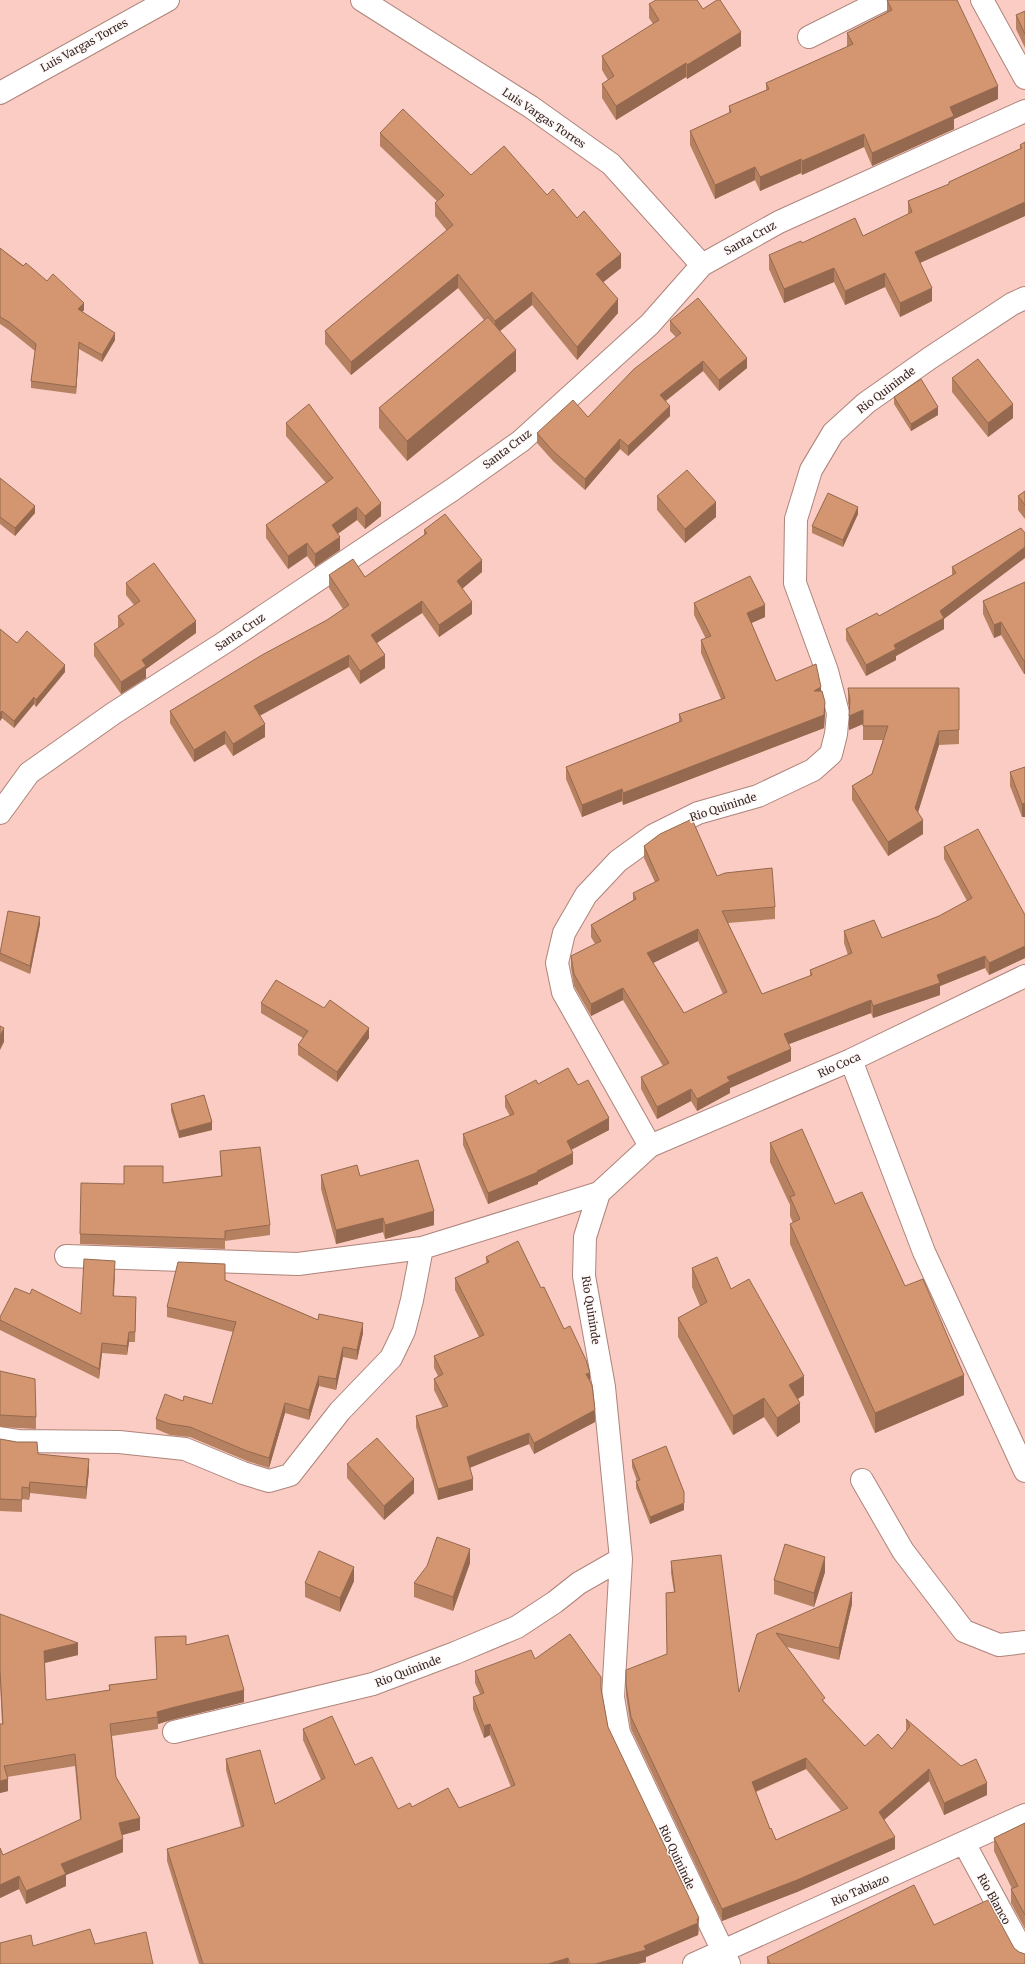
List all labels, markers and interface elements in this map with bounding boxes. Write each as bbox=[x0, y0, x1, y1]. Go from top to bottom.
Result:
street label: Luis Vargas Torres bbox=[38, 15, 130, 75]
street label: Luis Vargas Torres bbox=[500, 85, 588, 151]
street label: Santa Cruz bbox=[721, 218, 779, 258]
street label: Rio Quininde bbox=[854, 363, 918, 416]
street label: Santa Cruz bbox=[480, 426, 534, 472]
street label: Santa Cruz bbox=[212, 610, 268, 654]
street label: Rio Quininde bbox=[688, 790, 758, 824]
street label: Rio Coca bbox=[815, 1049, 863, 1081]
street label: Rio Quininde bbox=[579, 1275, 603, 1346]
street label: Rio Quininde bbox=[373, 1652, 443, 1690]
street label: Rio Quininde bbox=[656, 1823, 698, 1892]
street label: Rio Tabiazo bbox=[829, 1871, 892, 1909]
street label: Rio Blanco bbox=[974, 1871, 1014, 1927]

